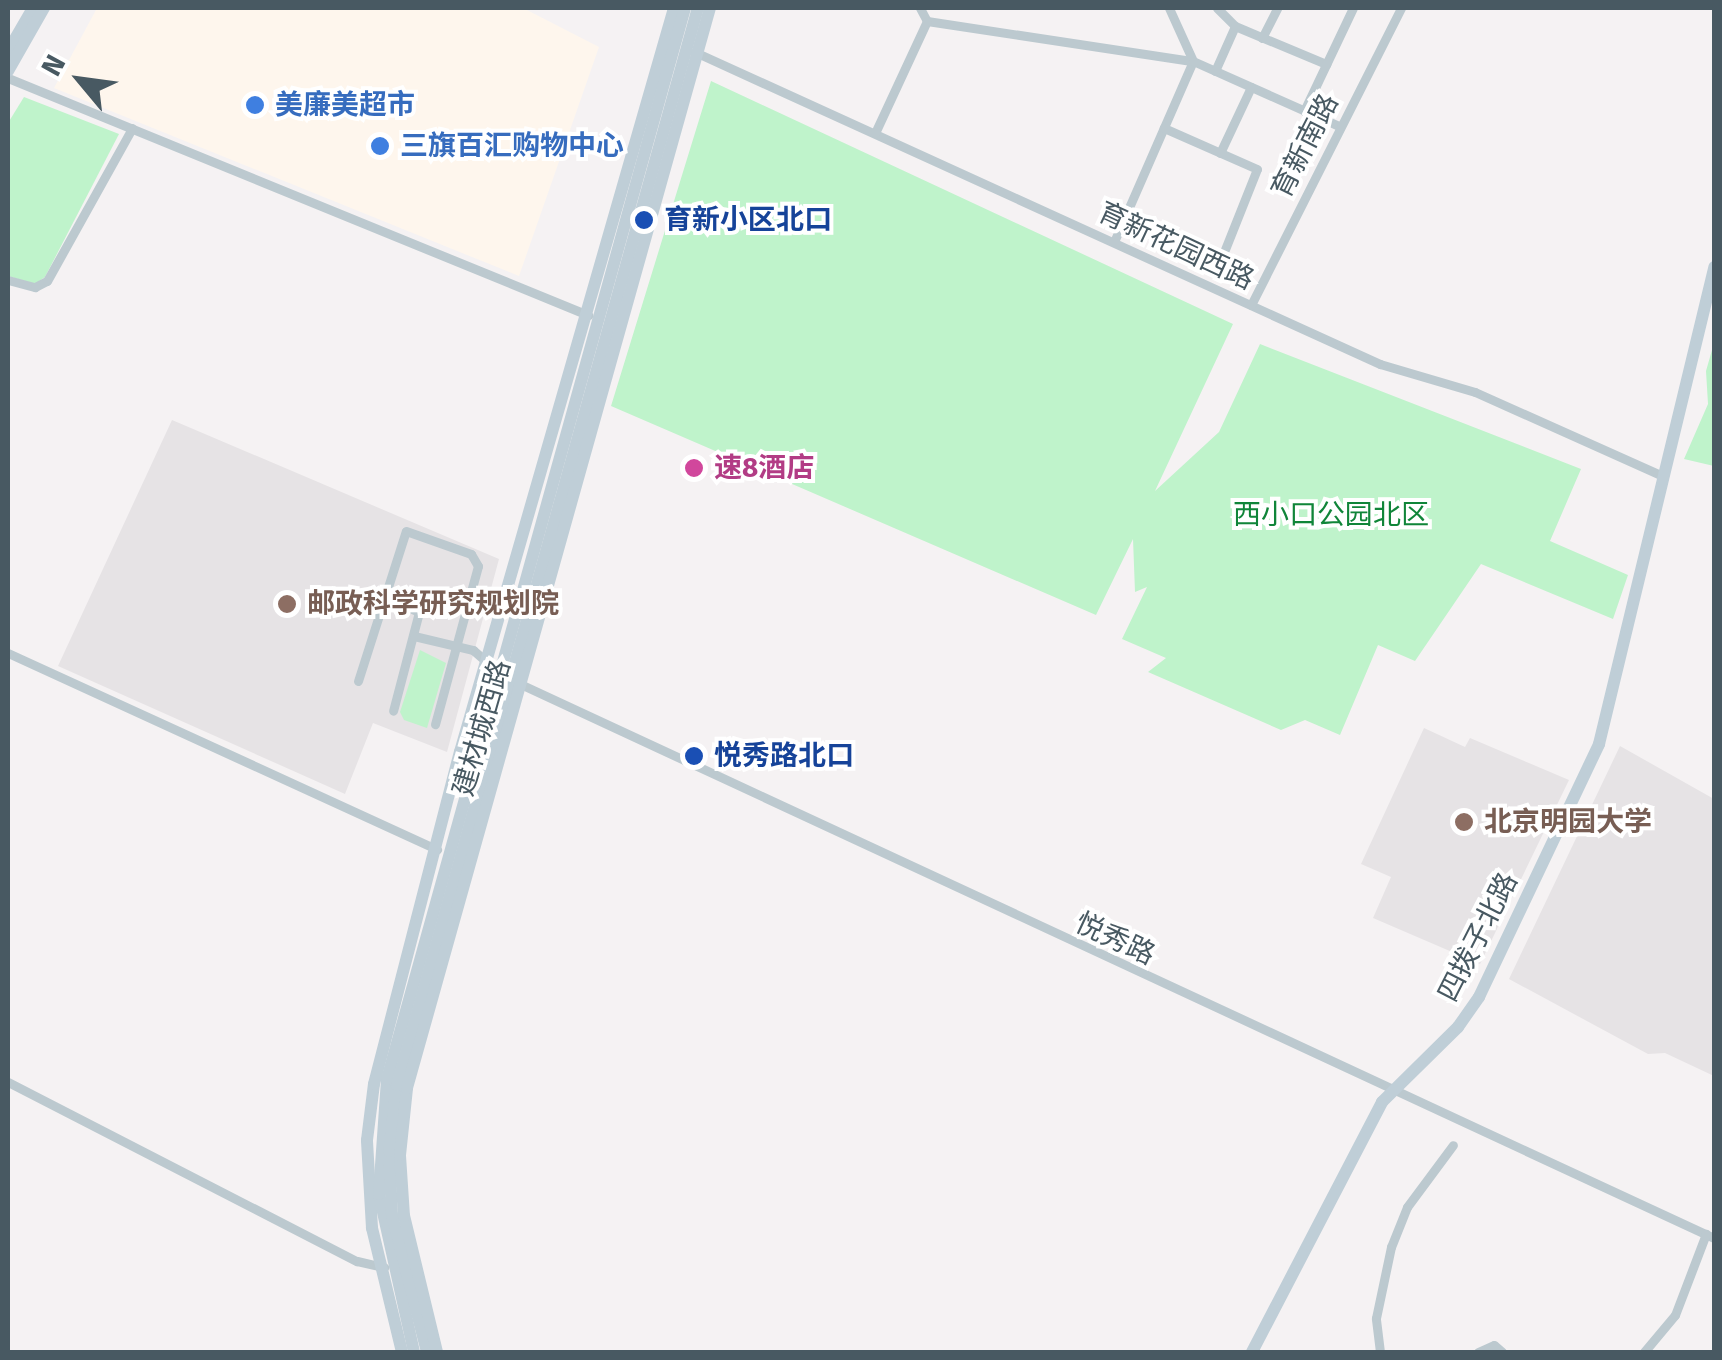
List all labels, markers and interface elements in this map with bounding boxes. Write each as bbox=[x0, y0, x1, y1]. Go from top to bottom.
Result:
north arrow bbox=[30, 30, 130, 130]
text: N bbox=[34, 49, 72, 81]
place label: 美廉美超市 bbox=[275, 88, 415, 122]
street label: 育新南路 bbox=[1265, 88, 1345, 204]
marker: 美廉美超市 bbox=[244, 94, 266, 116]
place label: 三旗百汇购物中心 bbox=[400, 129, 624, 163]
marker: 三旗百汇购物中心 bbox=[369, 135, 391, 157]
street label: 育新花园西路 bbox=[1093, 195, 1259, 297]
place label: 育新小区北口 bbox=[664, 203, 832, 237]
marker: 育新小区北口 bbox=[633, 209, 655, 231]
place label: 速8酒店 bbox=[714, 451, 814, 485]
marker: 速8酒店 bbox=[683, 457, 705, 479]
park label: 西小口公园北区 bbox=[1233, 498, 1429, 532]
place label: 邮政科学研究规划院 bbox=[307, 587, 559, 621]
marker: 邮政科学研究规划院 bbox=[276, 593, 298, 615]
street label: 建材城西路 bbox=[447, 656, 517, 800]
place label: 悦秀路北口 bbox=[714, 739, 854, 773]
marker: 悦秀路北口 bbox=[683, 745, 705, 767]
place label: 北京明园大学 bbox=[1484, 805, 1652, 839]
marker: 北京明园大学 bbox=[1453, 811, 1475, 833]
street label: 四拨子北路 bbox=[1431, 867, 1525, 1007]
street label: 悦秀路 bbox=[1070, 906, 1160, 972]

